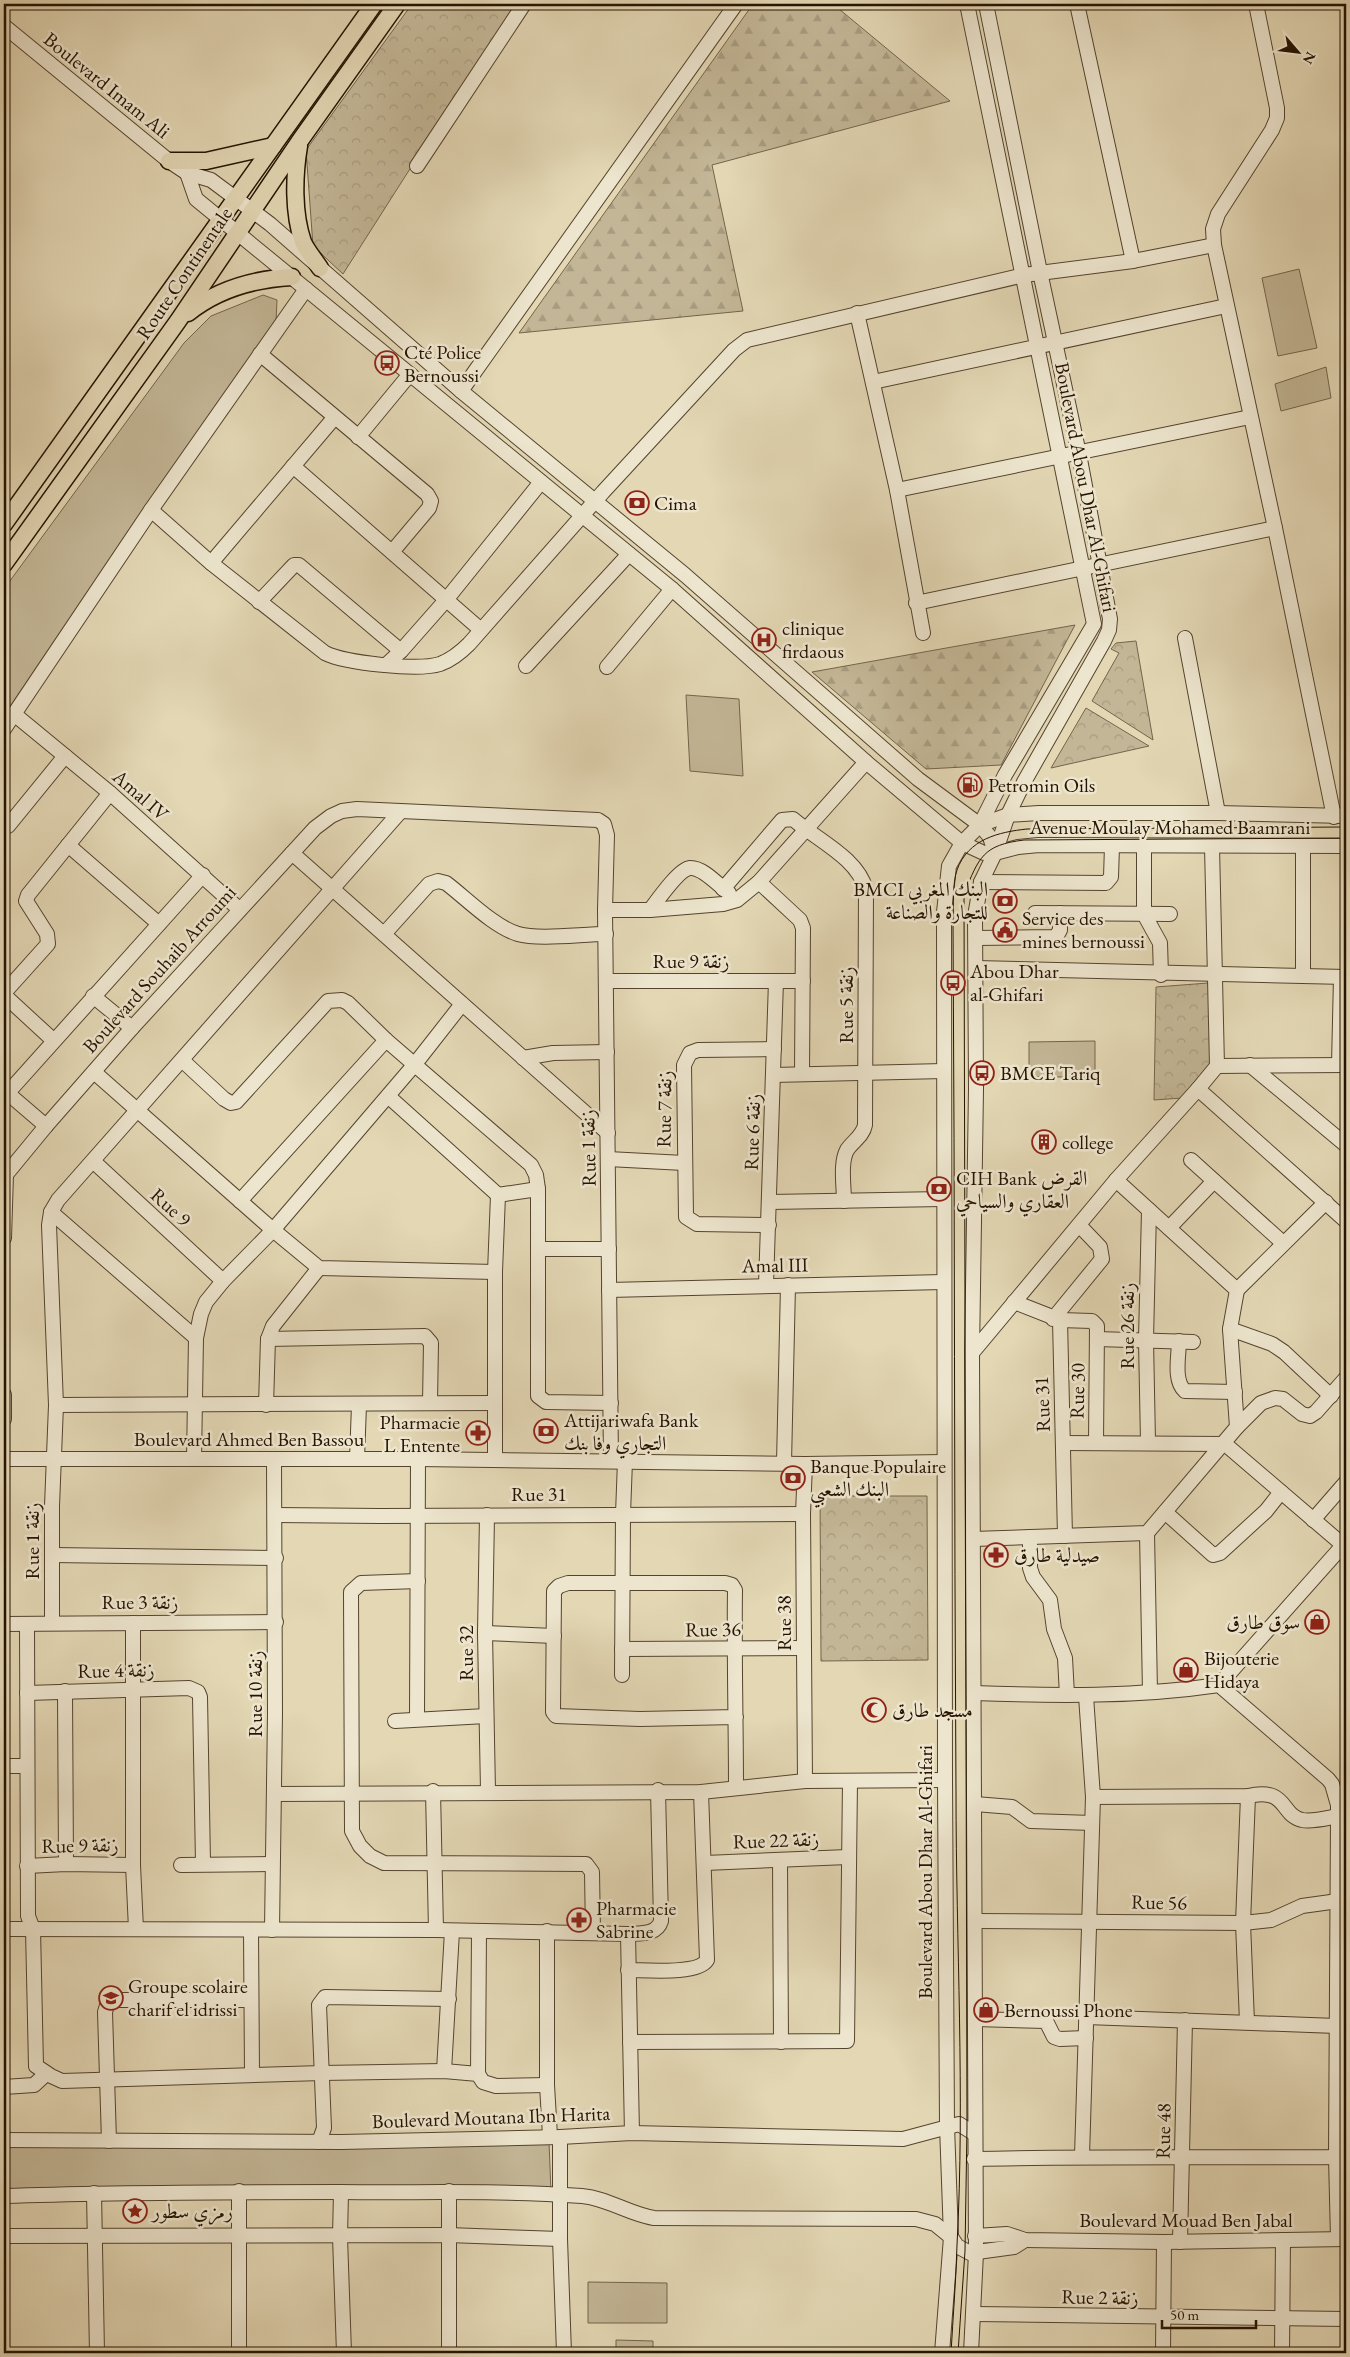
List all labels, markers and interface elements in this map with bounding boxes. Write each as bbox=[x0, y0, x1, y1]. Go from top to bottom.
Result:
street label: Boulevard Imam Ali bbox=[38, 26, 176, 144]
north arrow bbox=[1272, 28, 1322, 78]
text: N bbox=[1299, 49, 1320, 68]
street label: Route Continentale bbox=[130, 202, 238, 344]
place label: Cté Police Bernoussi bbox=[404, 339, 481, 388]
bus stop icon: Cté Police Bernoussi bbox=[374, 350, 400, 376]
street label: Boulevard Abou Dhar Al-Ghifari bbox=[1049, 360, 1123, 614]
bank icon: Cima bbox=[624, 490, 650, 516]
place label: Cima bbox=[654, 490, 697, 516]
place label: clinique firdaous bbox=[782, 615, 844, 664]
hospital icon: clinique firdaous bbox=[751, 627, 777, 653]
street label: Amal IV bbox=[107, 763, 175, 827]
fuel station icon: Petromin Oils bbox=[957, 772, 983, 798]
place label: Petromin Oils bbox=[988, 772, 1095, 798]
street label: Avenue Moulay Mohamed Baamrani bbox=[1029, 814, 1311, 840]
place label: BMCI البنك المغربي للتجارة والصناعة bbox=[853, 876, 988, 925]
street label: Boulevard Souhaib Arroumi bbox=[77, 879, 241, 1058]
bank icon: BMCI البنك المغربي للتجارة والصناعة bbox=[992, 888, 1018, 914]
place label: Service des mines bernoussi bbox=[1022, 905, 1145, 954]
public building icon: Service des mines bernoussi bbox=[992, 917, 1018, 943]
street label: Rue 9 زنقة bbox=[652, 948, 730, 974]
place label: Abou Dhar al-Ghifari bbox=[969, 958, 1059, 1007]
street label: Rue 5 زنقة bbox=[833, 966, 859, 1044]
bus stop icon: Abou Dhar al-Ghifari bbox=[940, 970, 966, 996]
bus stop icon: BMCE Tariq bbox=[969, 1060, 995, 1086]
place label: BMCE Tariq bbox=[1000, 1060, 1101, 1086]
street label: Rue 7 زنقة bbox=[650, 1070, 678, 1148]
street label: Rue 6 زنقة bbox=[738, 1093, 766, 1171]
street label: Rue 1 زنقة bbox=[574, 1109, 602, 1187]
building icon: college bbox=[1031, 1129, 1057, 1155]
place label: college bbox=[1062, 1129, 1113, 1155]
place label: CIH Bank القرض العقاري والسياحي bbox=[956, 1165, 1087, 1217]
bank icon: CIH Bank القرض العقاري والسياحي bbox=[926, 1176, 952, 1202]
street label: Rue 9 bbox=[145, 1182, 197, 1232]
street label: Amal III bbox=[740, 1251, 809, 1279]
street label: Rue 26 زنقة bbox=[1114, 1283, 1140, 1369]
street label: Rue 30 bbox=[1064, 1362, 1090, 1419]
street label: Rue 31 bbox=[1028, 1376, 1056, 1432]
place label: Attijariwafa Bank التجاري وفا بنك bbox=[563, 1407, 699, 1459]
place label: Pharmacie L Entente bbox=[380, 1409, 460, 1458]
bank icon: Attijariwafa Bank التجاري وفا بنك bbox=[533, 1418, 559, 1444]
pharmacy icon: Pharmacie L Entente bbox=[465, 1420, 491, 1446]
street label: Boulevard Ahmed Ben Bassou bbox=[134, 1426, 365, 1452]
place label: Banque Populaire البنك الشعبي bbox=[810, 1453, 946, 1508]
bank icon: Banque Populaire البنك الشعبي bbox=[780, 1465, 806, 1491]
street label: Rue 31 bbox=[511, 1481, 567, 1507]
street label: Rue 1 زنقة bbox=[19, 1502, 45, 1580]
pharmacy icon: صيدلية طارق bbox=[983, 1542, 1009, 1568]
place label: صيدلية طارق bbox=[1014, 1542, 1100, 1568]
street label: Rue 3 زنقة bbox=[101, 1589, 179, 1615]
street label: Rue 38 bbox=[771, 1595, 797, 1651]
place label: سوق طارق bbox=[1226, 1609, 1300, 1635]
shop icon: سوق طارق bbox=[1304, 1609, 1330, 1635]
street label: Rue 36 bbox=[685, 1616, 742, 1642]
street label: Rue 32 bbox=[453, 1625, 479, 1681]
place label: Bijouterie Hidaya bbox=[1204, 1645, 1279, 1694]
street label: Rue 10 زنقة bbox=[242, 1651, 268, 1737]
street label: Rue 4 زنقة bbox=[77, 1656, 155, 1684]
shop icon: Bijouterie Hidaya bbox=[1173, 1657, 1199, 1683]
mosque icon: مسجد طارق bbox=[861, 1697, 887, 1723]
place label: مسجد طارق bbox=[892, 1697, 973, 1723]
street label: Boulevard Abou Dhar Al-Ghifari bbox=[912, 1745, 938, 1999]
street label: Rue 22 زنقة bbox=[732, 1825, 820, 1855]
street label: Rue 9 زنقة bbox=[41, 1831, 119, 1859]
street label: Rue 56 bbox=[1131, 1889, 1188, 1915]
place label: Pharmacie Sabrine bbox=[596, 1895, 677, 1944]
pharmacy icon: Pharmacie Sabrine bbox=[566, 1907, 592, 1933]
place label: Groupe scolaire charif el idrissi bbox=[128, 1973, 248, 2022]
school or university icon: Groupe scolaire charif el idrissi bbox=[98, 1985, 124, 2011]
shop icon: Bernoussi Phone bbox=[973, 1997, 999, 2023]
place label: Bernoussi Phone bbox=[1004, 1997, 1133, 2023]
street label: Boulevard Moutana Ibn Harita bbox=[371, 2100, 611, 2134]
street label: Rue 48 bbox=[1150, 2103, 1176, 2159]
place icon: رمزي سطور bbox=[122, 2198, 148, 2224]
place label: رمزي سطور bbox=[150, 2198, 233, 2227]
street label: Boulevard Mouad Ben Jabal bbox=[1079, 2207, 1293, 2233]
street label: Rue 2 زنقة bbox=[1061, 2283, 1139, 2311]
scale bar bbox=[1162, 2297, 1256, 2329]
text: 50 m bbox=[1170, 2305, 1199, 2324]

